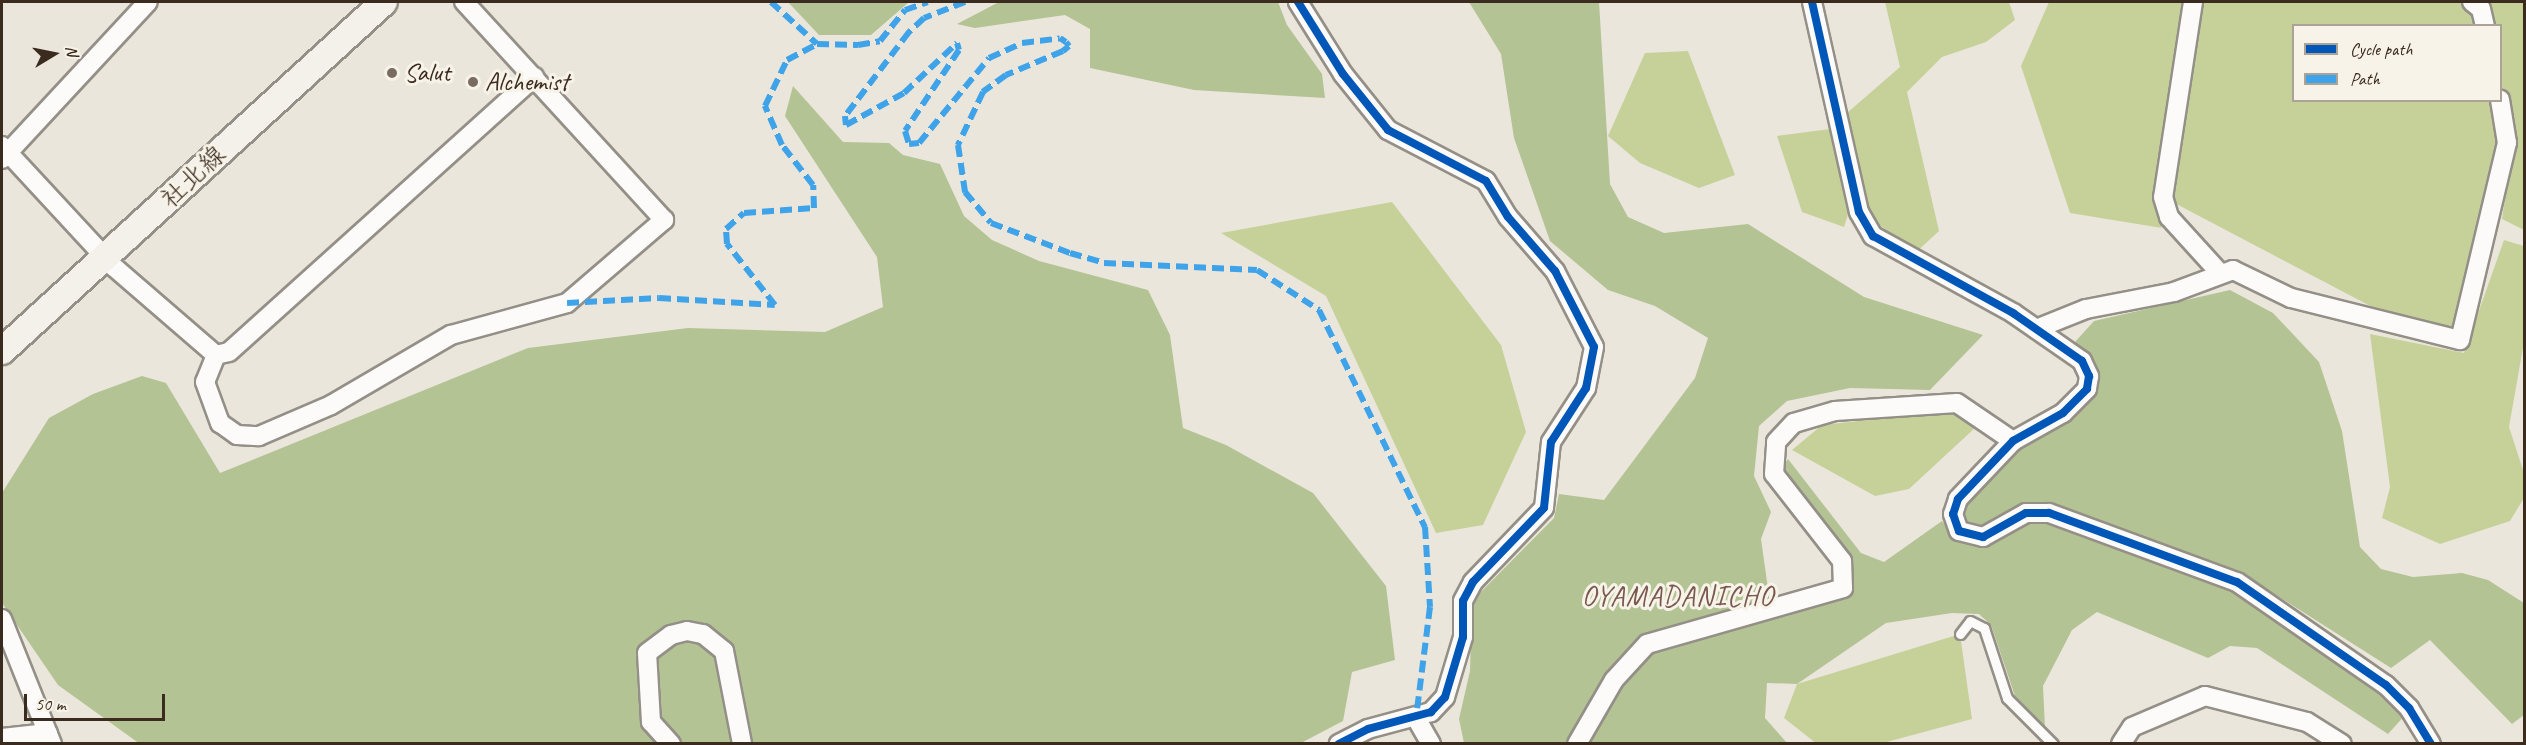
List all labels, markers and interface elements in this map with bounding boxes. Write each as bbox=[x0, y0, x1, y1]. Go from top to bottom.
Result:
north arrow bbox=[24, 24, 84, 84]
legend bbox=[2292, 24, 2502, 102]
text: Cycle path bbox=[2350, 38, 2412, 60]
text: N bbox=[61, 44, 82, 57]
place label: Salut bbox=[404, 57, 450, 89]
marker: Salut bbox=[385, 66, 399, 80]
place label: Alchemist bbox=[485, 66, 569, 98]
text: Path bbox=[2350, 68, 2380, 90]
marker: Alchemist bbox=[466, 75, 480, 89]
street label: 社北線 bbox=[154, 139, 232, 215]
district label: OYAMADANICHO bbox=[1582, 579, 1774, 613]
scale bar bbox=[27, 682, 168, 720]
text: 50 m bbox=[35, 693, 66, 715]

